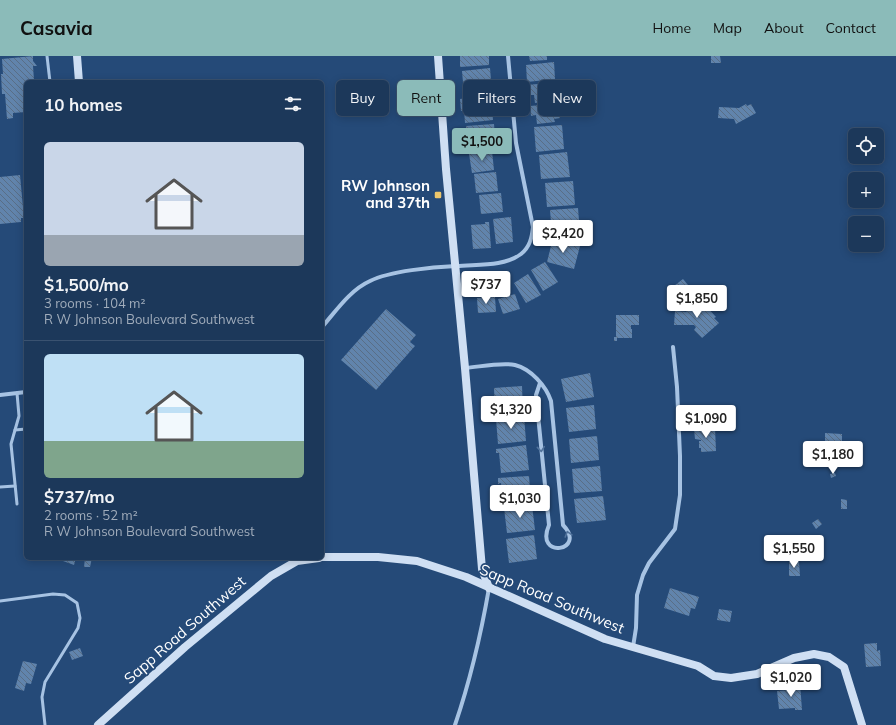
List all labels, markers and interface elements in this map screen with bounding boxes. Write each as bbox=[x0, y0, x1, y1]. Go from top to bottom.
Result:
text: Casavia bbox=[20, 16, 93, 40]
text: Home bbox=[652, 19, 691, 37]
text: Map bbox=[713, 19, 742, 37]
text: About bbox=[764, 19, 804, 37]
text: Contact bbox=[826, 19, 876, 37]
chip: Buy bbox=[336, 80, 389, 116]
chip: Rent bbox=[397, 80, 455, 116]
chip: Filters bbox=[463, 80, 530, 116]
chip: New bbox=[538, 80, 596, 116]
icon: filters bbox=[282, 93, 304, 115]
text: 10 homes bbox=[44, 94, 123, 115]
pin: $1,500 bbox=[449, 128, 515, 162]
map controls bbox=[848, 128, 884, 252]
button: locate bbox=[848, 128, 884, 164]
text: $1,500 bbox=[461, 133, 503, 149]
icon: home bbox=[138, 168, 210, 240]
button: + bbox=[848, 172, 884, 208]
place label: RW Johnson and 37th bbox=[341, 176, 430, 212]
marker: RW Johnson and 37th bbox=[433, 190, 443, 200]
button: − bbox=[848, 216, 884, 252]
pin: $2,420 bbox=[530, 220, 596, 254]
text: $2,420 bbox=[542, 225, 584, 241]
pin: $737 bbox=[462, 271, 510, 305]
text: $1,500/mo bbox=[44, 274, 129, 295]
text: $737 bbox=[470, 276, 502, 292]
pin: $1,850 bbox=[664, 285, 730, 319]
text: $1,850 bbox=[676, 290, 718, 306]
text: 3 rooms · 104 m² bbox=[44, 295, 145, 311]
text: R W Johnson Boulevard Southwest bbox=[44, 311, 255, 327]
icon: home bbox=[138, 380, 210, 452]
pin: $1,320 bbox=[478, 396, 544, 430]
text: $1,320 bbox=[490, 401, 532, 417]
pin: $1,090 bbox=[673, 405, 739, 439]
text: $1,090 bbox=[685, 410, 727, 426]
pin: $1,180 bbox=[800, 441, 866, 475]
one-way arrow bbox=[536, 446, 545, 452]
text: $1,180 bbox=[812, 446, 854, 462]
pin: $1,030 bbox=[487, 485, 553, 519]
text: $737/mo bbox=[44, 486, 115, 507]
text: $1,030 bbox=[499, 490, 541, 506]
text: 2 rooms · 52 m² bbox=[44, 507, 138, 523]
text: R W Johnson Boulevard Southwest bbox=[44, 523, 255, 539]
one-way arrow bbox=[564, 531, 573, 538]
pin: $1,550 bbox=[761, 535, 827, 569]
text: $1,550 bbox=[773, 540, 815, 556]
street label: Sapp Road Southwest bbox=[477, 559, 627, 638]
street label: Sapp Road Southwest bbox=[120, 572, 249, 688]
pin: $1,020 bbox=[758, 664, 824, 698]
text: $1,020 bbox=[770, 669, 812, 685]

